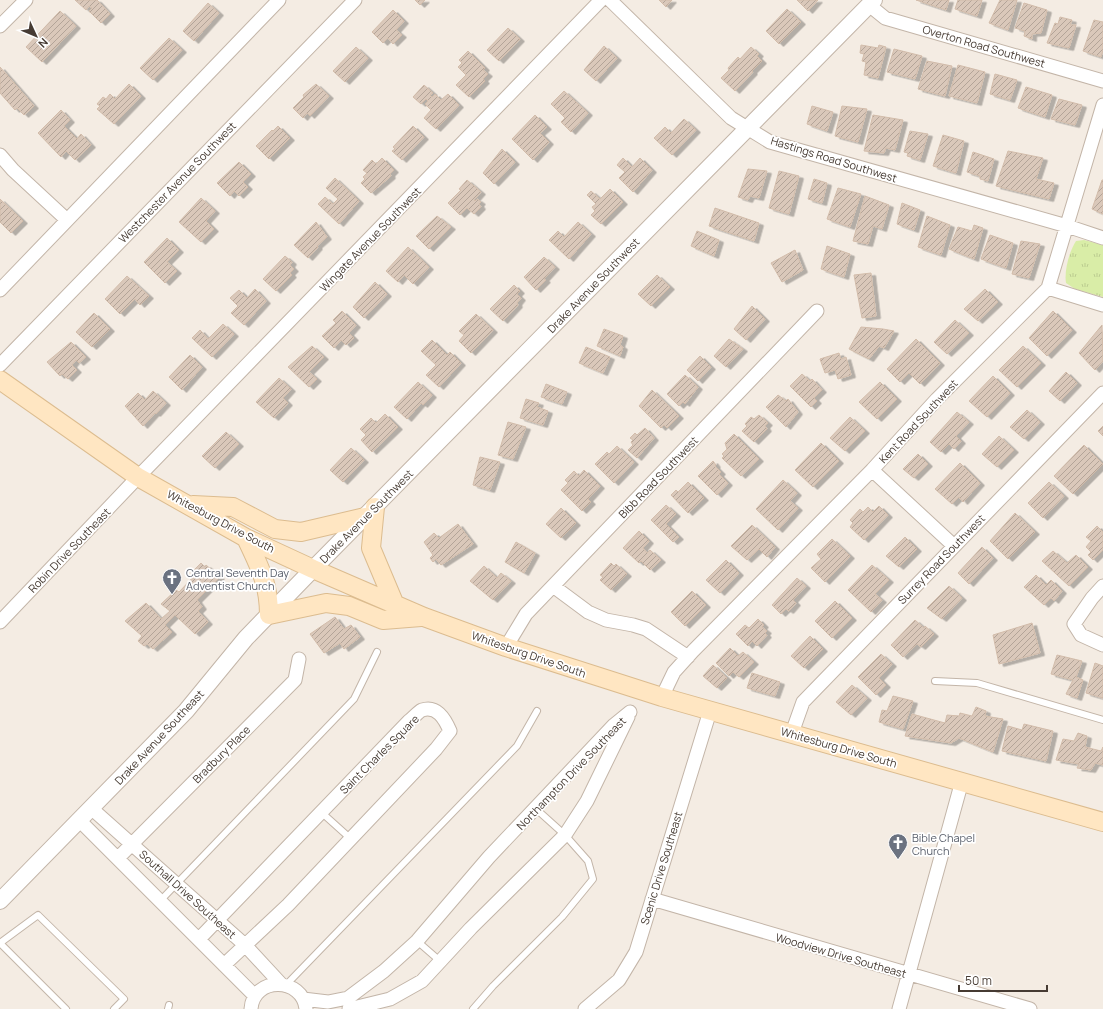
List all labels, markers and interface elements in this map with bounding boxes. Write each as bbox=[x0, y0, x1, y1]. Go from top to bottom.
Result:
north arrow bbox=[16, 16, 56, 56]
street label: Overton Road Southwest bbox=[921, 21, 1047, 71]
text: N bbox=[35, 35, 52, 51]
street label: Westchester Avenue Southwest bbox=[115, 118, 239, 246]
street label: Hastings Road Southwest bbox=[769, 133, 899, 185]
street label: Wingate Avenue Southwest bbox=[316, 183, 424, 295]
street label: Drake Avenue Southwest bbox=[544, 234, 642, 336]
street label: Kent Road Southwest bbox=[875, 376, 961, 466]
street label: Bibb Road Southwest bbox=[615, 433, 701, 521]
street label: Drake Avenue Southwest bbox=[316, 466, 416, 566]
street label: Whitesburg Drive South bbox=[165, 486, 277, 556]
street label: Robin Drive Southeast bbox=[25, 504, 113, 596]
street label: Surrey Road Southwest bbox=[894, 511, 988, 607]
place label: Central Seventh Day Adventist Church bbox=[186, 565, 289, 593]
church icon: Central Seventh Day Adventist Church bbox=[161, 567, 183, 595]
street label: Whitesburg Drive South bbox=[470, 627, 588, 681]
street label: Drake Avenue Southeast bbox=[111, 686, 207, 788]
street label: Saint Charles Square bbox=[336, 711, 422, 797]
street label: Northampton Drive Southeast bbox=[513, 713, 629, 833]
street label: Bradbury Place bbox=[189, 722, 253, 786]
street label: Whitesburg Drive South bbox=[779, 723, 899, 771]
street label: Scenic Drive Southeast bbox=[637, 810, 685, 926]
place label: Bible Chapel Church bbox=[912, 830, 975, 858]
church icon: Bible Chapel Church bbox=[887, 832, 909, 860]
street label: Southall Drive Southeast bbox=[136, 846, 240, 942]
street label: Woodview Drive Southeast bbox=[774, 929, 908, 981]
scale bar bbox=[959, 967, 1047, 993]
text: 50 m bbox=[965, 972, 992, 989]

